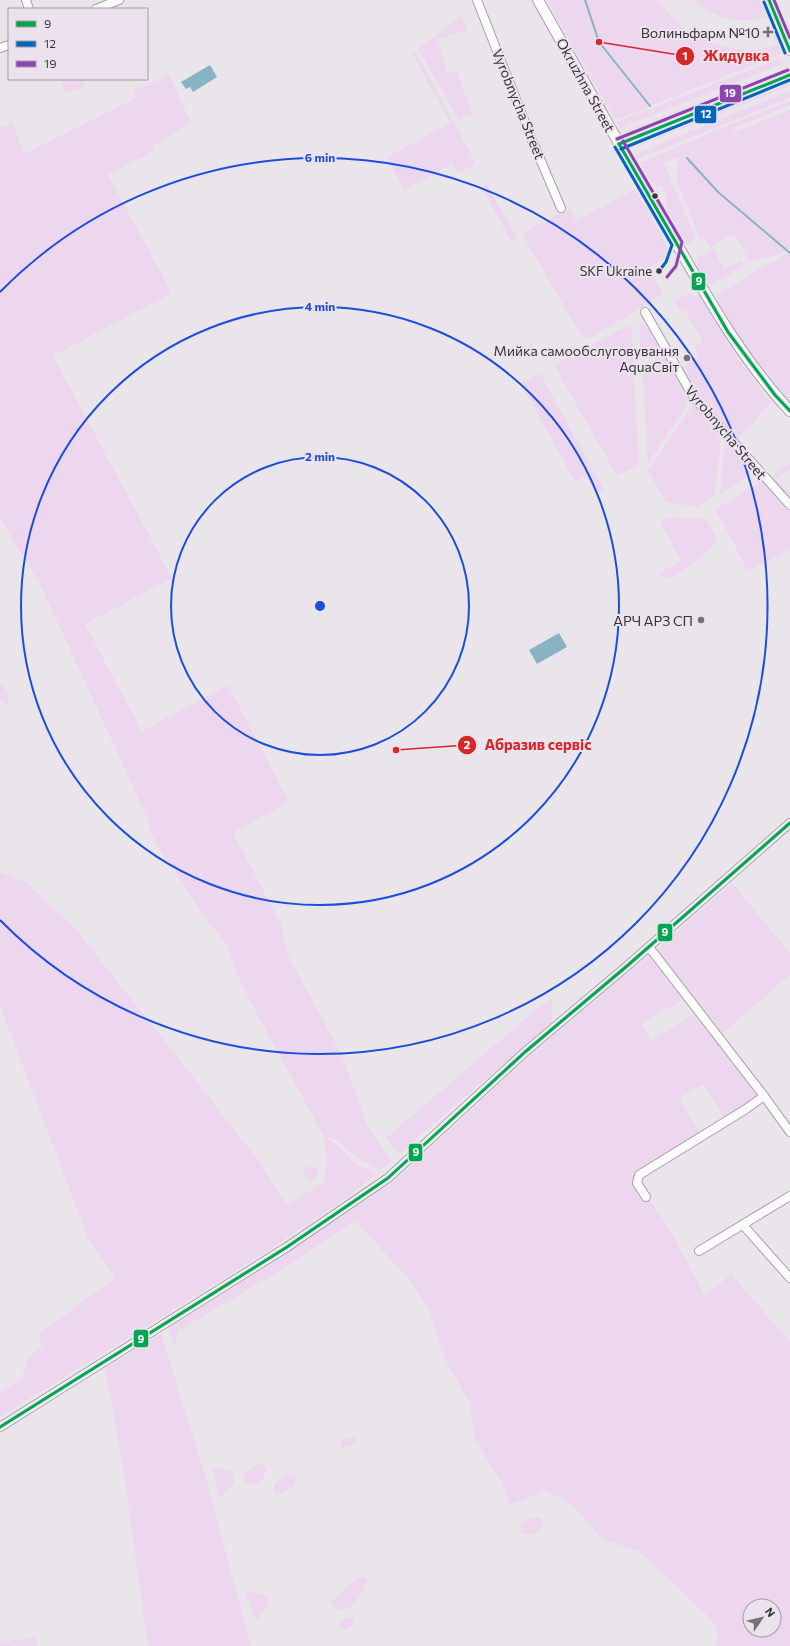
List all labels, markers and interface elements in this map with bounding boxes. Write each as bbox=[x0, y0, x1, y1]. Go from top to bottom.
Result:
legend bbox=[8, 8, 148, 80]
text: 9 bbox=[44, 16, 51, 30]
place label: Волиньфарм №10 bbox=[641, 24, 760, 41]
marker: Волиньфарм №10 bbox=[763, 27, 773, 37]
street label: Okruzhna Street bbox=[553, 35, 619, 135]
text: 12 bbox=[44, 36, 56, 50]
callout: Жидувка bbox=[675, 42, 778, 69]
street label: Vyrobnycha Street bbox=[489, 46, 549, 162]
text: Жидувка bbox=[703, 46, 769, 64]
text: 1 bbox=[682, 48, 688, 62]
text: 19 bbox=[44, 56, 56, 70]
line badge: 19 bbox=[719, 84, 742, 103]
text: 19 bbox=[724, 86, 736, 99]
line badge: 12 bbox=[694, 105, 717, 124]
text: 12 bbox=[700, 107, 712, 120]
text: 6 min bbox=[305, 150, 335, 164]
unlabelled marker bbox=[650, 191, 660, 201]
place label: SKF Ukraine bbox=[580, 263, 652, 279]
marker: SKF Ukraine bbox=[654, 266, 664, 276]
line badge: 9 bbox=[691, 272, 706, 291]
text: 9 bbox=[696, 274, 703, 287]
text: 4 min bbox=[305, 299, 335, 313]
place label: Мийка самообслуговування AquaСвіт bbox=[493, 342, 679, 375]
marker: Мийка самообслуговування AquaСвіт bbox=[682, 353, 692, 363]
street label: Vyrobnycha Street bbox=[682, 381, 771, 483]
text: 2 min bbox=[305, 449, 335, 463]
centre of rings bbox=[313, 599, 327, 613]
place label: АРЧ АРЗ СП bbox=[613, 612, 693, 629]
marker: АРЧ АРЗ СП bbox=[696, 615, 706, 625]
callout: Абразив сервіс bbox=[457, 731, 600, 758]
text: Абразив сервіс bbox=[485, 735, 591, 753]
text: 2 bbox=[464, 737, 471, 751]
line badge: 9 bbox=[657, 923, 673, 942]
text: 9 bbox=[662, 925, 669, 938]
line badge: 9 bbox=[408, 1143, 423, 1162]
text: 9 bbox=[413, 1145, 420, 1158]
line badge: 9 bbox=[133, 1329, 149, 1348]
text: 9 bbox=[138, 1332, 145, 1345]
north arrow bbox=[742, 1598, 782, 1638]
text: N bbox=[763, 1605, 778, 1619]

